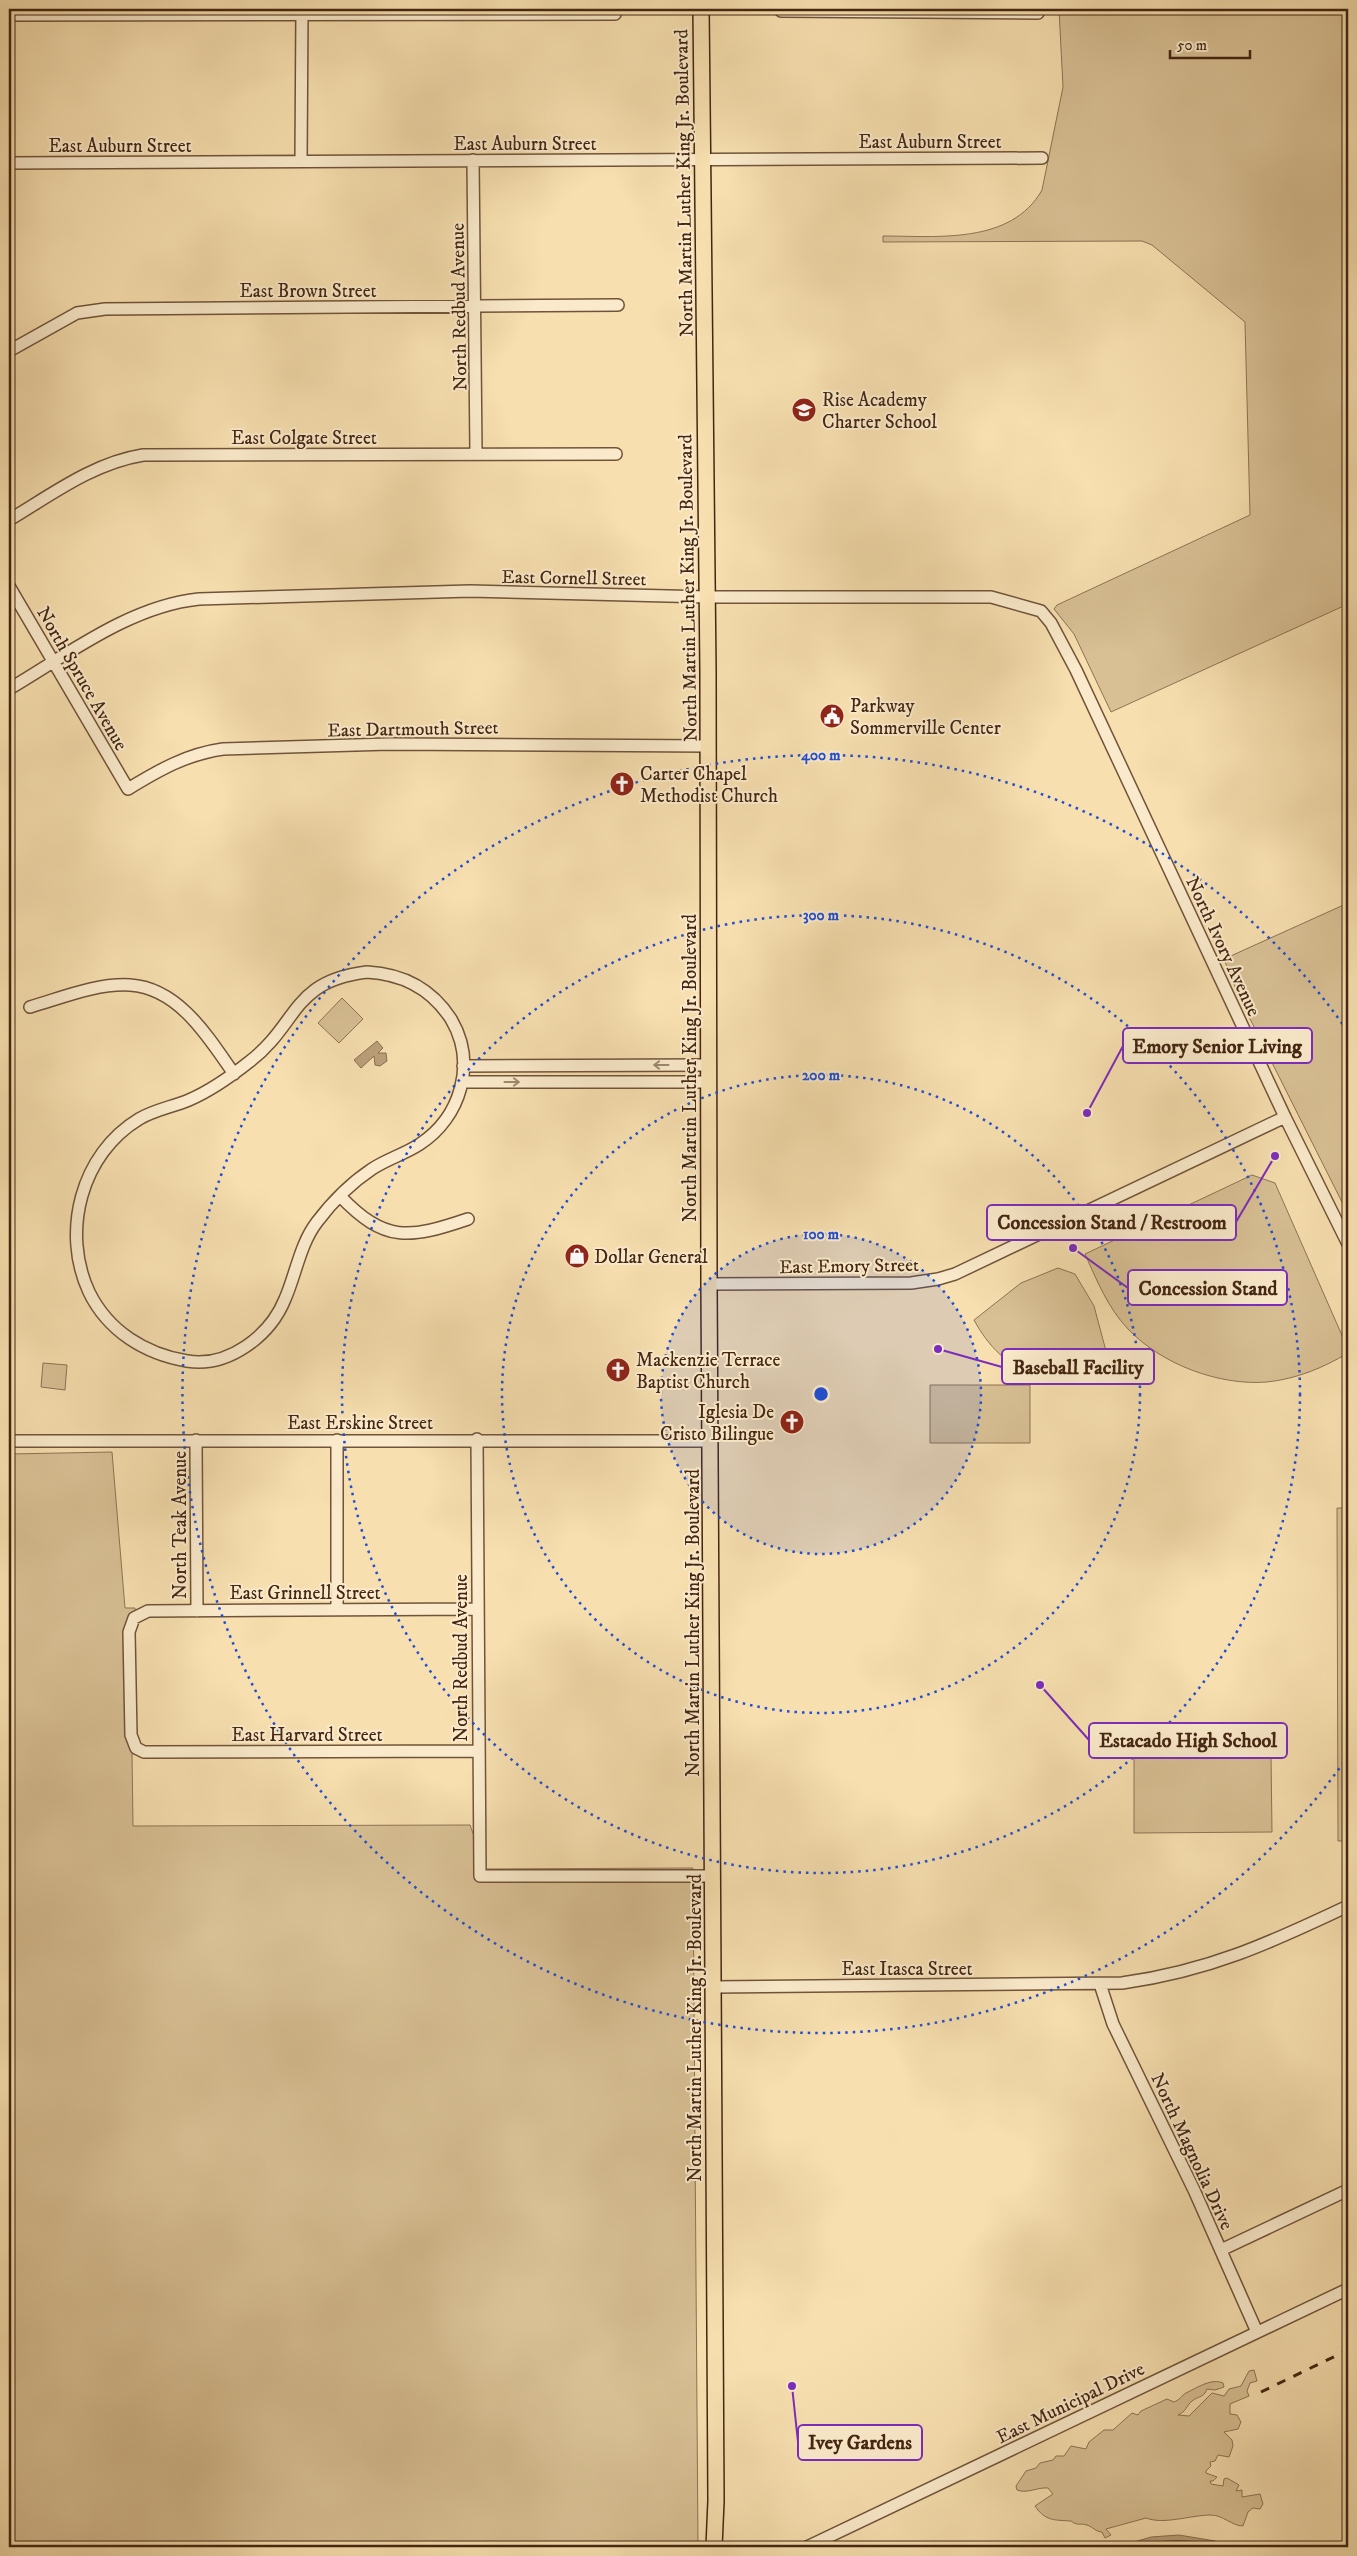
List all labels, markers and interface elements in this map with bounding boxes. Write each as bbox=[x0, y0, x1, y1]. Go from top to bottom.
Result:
street label: North Martin Luther King Jr. Boulevard bbox=[670, 28, 699, 337]
scale bar bbox=[1170, 28, 1250, 60]
text: 50 m bbox=[1177, 36, 1207, 55]
street label: East Auburn Street bbox=[858, 131, 1002, 154]
street label: East Auburn Street bbox=[453, 133, 597, 156]
street label: East Auburn Street bbox=[48, 135, 192, 158]
street label: North Redbud Avenue bbox=[447, 223, 472, 391]
street label: East Brown Street bbox=[239, 280, 377, 303]
place label: Rise Academy Charter School bbox=[822, 389, 937, 434]
school or university icon: Rise Academy Charter School bbox=[791, 397, 817, 423]
street label: East Colgate Street bbox=[231, 427, 377, 450]
street label: North Martin Luther King Jr. Boulevard bbox=[674, 433, 703, 742]
street label: East Cornell Street bbox=[501, 566, 647, 591]
street label: North Spruce Avenue bbox=[31, 603, 132, 755]
place label: Parkway Sommerville Center bbox=[850, 695, 1001, 740]
public building icon: Parkway Sommerville Center bbox=[819, 703, 845, 729]
street label: East Dartmouth Street bbox=[327, 717, 499, 742]
text: 400 m bbox=[800, 746, 841, 765]
place label: Carter Chapel Methodist Church bbox=[640, 763, 778, 808]
church icon: Carter Chapel Methodist Church bbox=[609, 771, 635, 797]
street label: North Ivory Avenue bbox=[1180, 873, 1265, 1020]
text: 300 m bbox=[803, 906, 840, 925]
street label: North Martin Luther King Jr. Boulevard bbox=[679, 914, 702, 1222]
callout: Emory Senior Living bbox=[1123, 1028, 1312, 1063]
text: Emory Senior Living bbox=[1132, 1035, 1303, 1060]
one-way arrow bbox=[653, 1060, 670, 1070]
text: 200 m bbox=[802, 1066, 841, 1085]
one-way arrow bbox=[504, 1077, 520, 1087]
callout: Concession Stand / Restroom bbox=[987, 1205, 1236, 1240]
text: Concession Stand / Restroom bbox=[997, 1211, 1227, 1236]
text: 100 m bbox=[803, 1225, 840, 1244]
shop icon: Dollar General bbox=[564, 1243, 590, 1269]
place label: Dollar General bbox=[594, 1246, 708, 1269]
street label: East Emory Street bbox=[779, 1254, 919, 1279]
callout: Concession Stand bbox=[1128, 1270, 1287, 1305]
text: Concession Stand bbox=[1138, 1277, 1279, 1302]
place label: Mackenzie Terrace Baptist Church bbox=[636, 1349, 780, 1394]
callout: Baseball Facility bbox=[1002, 1349, 1154, 1384]
text: Baseball Facility bbox=[1012, 1356, 1144, 1381]
church icon: Mackenzie Terrace Baptist Church bbox=[605, 1357, 631, 1383]
centre of rings bbox=[812, 1385, 830, 1403]
place label: Iglesia De Cristo Bilingue bbox=[660, 1401, 774, 1446]
church icon: Iglesia De Cristo Bilingue bbox=[779, 1409, 805, 1435]
street label: East Erskine Street bbox=[287, 1412, 433, 1435]
street label: North Teak Avenue bbox=[169, 1451, 192, 1599]
street label: North Martin Luther King Jr. Boulevard bbox=[682, 1469, 705, 1777]
street label: North Redbud Avenue bbox=[450, 1574, 473, 1742]
street label: East Grinnell Street bbox=[229, 1582, 381, 1605]
callout: Estacado High School bbox=[1089, 1723, 1287, 1758]
street label: East Harvard Street bbox=[231, 1724, 383, 1747]
text: Estacado High School bbox=[1099, 1729, 1278, 1754]
street label: North Martin Luther King Jr. Boulevard bbox=[684, 1874, 707, 2182]
street label: East Itasca Street bbox=[841, 1958, 973, 1981]
street label: North Magnolia Drive bbox=[1145, 2070, 1238, 2234]
street label: East Municipal Drive bbox=[993, 2357, 1149, 2449]
callout: Ivey Gardens bbox=[798, 2425, 922, 2460]
text: Ivey Gardens bbox=[808, 2431, 912, 2456]

